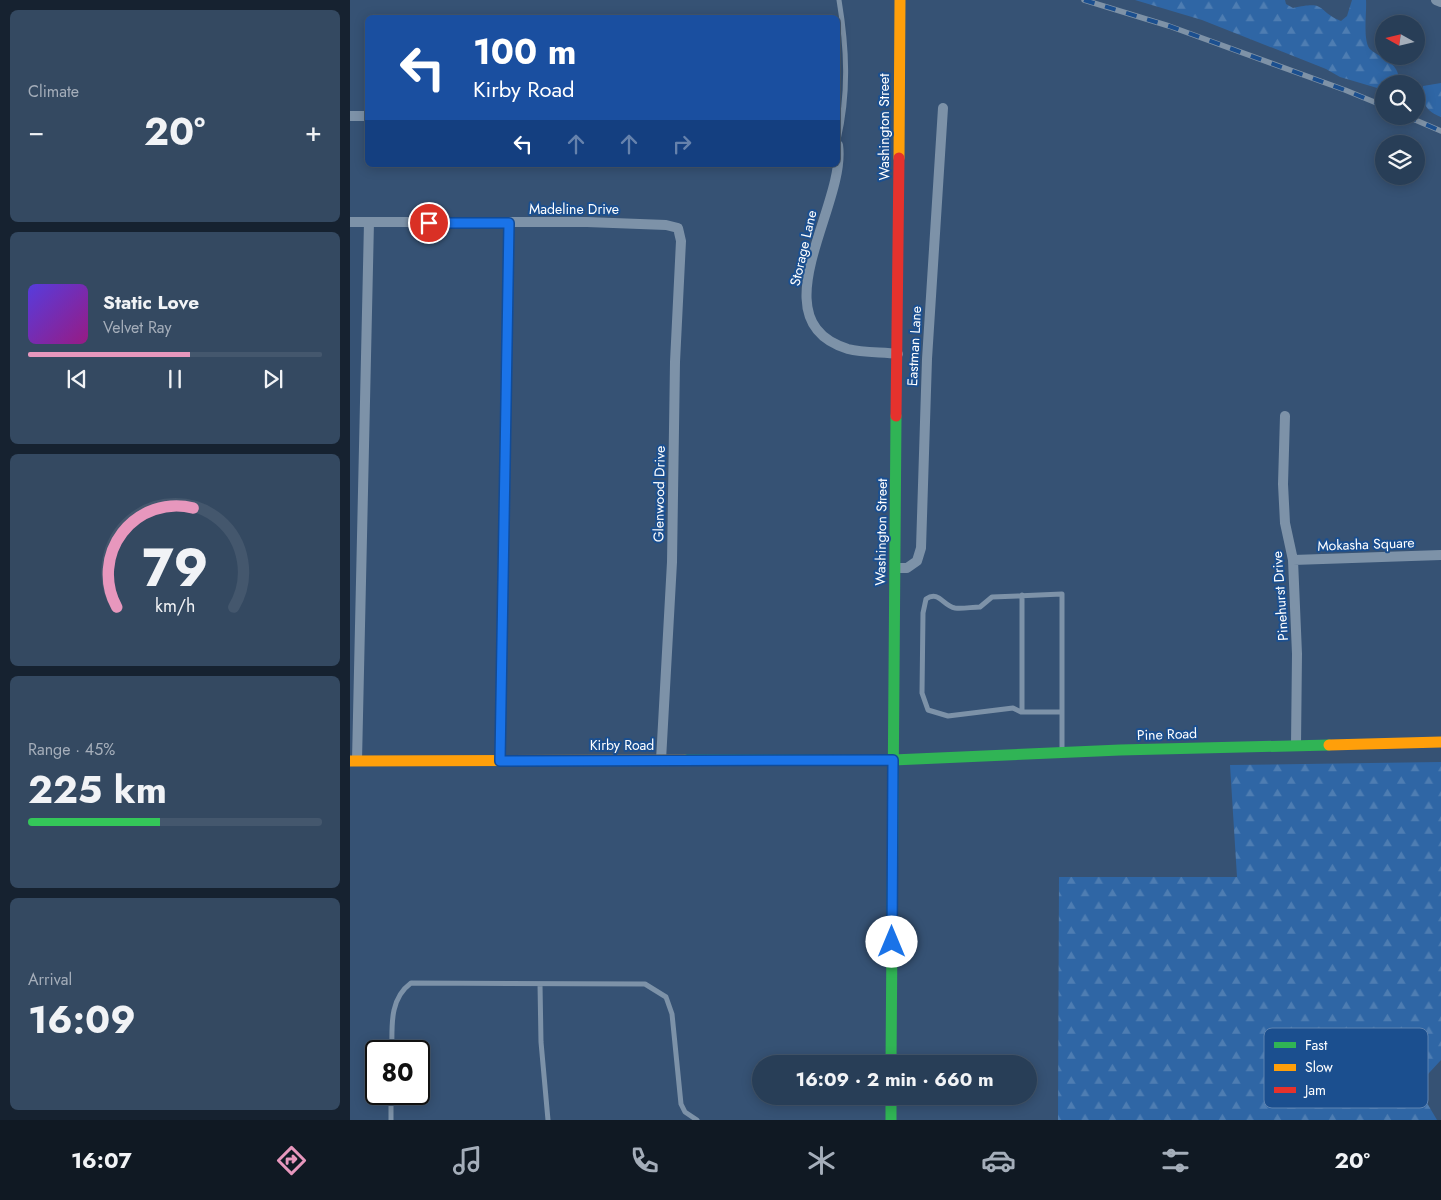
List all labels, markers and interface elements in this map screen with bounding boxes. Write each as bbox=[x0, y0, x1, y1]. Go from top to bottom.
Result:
north arrow bbox=[1375, 15, 1425, 65]
map controls bbox=[1375, 15, 1425, 185]
text: 100 m bbox=[473, 27, 576, 77]
icon: left bbox=[390, 35, 455, 100]
text: Kirby Road bbox=[473, 73, 575, 105]
street label: Washington Street bbox=[874, 73, 894, 181]
button: search bbox=[1375, 75, 1425, 125]
text: Climate bbox=[28, 80, 79, 103]
text: 20° bbox=[144, 104, 205, 159]
text: − bbox=[28, 111, 45, 152]
text: + bbox=[305, 111, 322, 152]
icon: left bbox=[509, 130, 537, 158]
icon: ahead bbox=[562, 130, 590, 158]
icon: ahead bbox=[615, 130, 643, 158]
icon: right bbox=[668, 130, 696, 158]
button: layers bbox=[1375, 135, 1425, 185]
street label: Madeline Drive bbox=[529, 199, 619, 219]
pin bbox=[408, 202, 450, 244]
street label: Storage Lane bbox=[785, 208, 821, 288]
icon: arrive bbox=[415, 209, 443, 237]
text: Static Love bbox=[103, 289, 199, 316]
street label: Eastman Lane bbox=[902, 305, 926, 387]
text: Velvet Ray bbox=[103, 316, 172, 339]
icon: previous bbox=[63, 365, 91, 393]
icon: pause bbox=[161, 365, 189, 393]
icon: next bbox=[259, 365, 287, 393]
street label: Glenwood Drive bbox=[648, 446, 670, 542]
street label: Washington Street bbox=[870, 478, 892, 586]
text: 79 bbox=[142, 530, 208, 606]
street label: Mokasha Square bbox=[1317, 532, 1415, 556]
street label: Pinehurst Drive bbox=[1267, 551, 1293, 641]
text: km/h bbox=[155, 593, 195, 619]
street label: Pine Road bbox=[1137, 723, 1197, 745]
street label: Kirby Road bbox=[590, 735, 654, 755]
text: Range · 45% bbox=[28, 738, 115, 761]
text: 225 km bbox=[28, 762, 167, 817]
position arrow bbox=[865, 915, 917, 967]
text: Arrival bbox=[28, 968, 72, 991]
text: 16:09 bbox=[28, 992, 136, 1047]
legend bbox=[1264, 1028, 1428, 1108]
text: Fast bbox=[1305, 1035, 1328, 1055]
speed limit sign: 80 bbox=[365, 1040, 430, 1105]
text: Slow bbox=[1305, 1057, 1333, 1077]
text: 16:09 · 2 min · 660 m bbox=[795, 1066, 994, 1093]
text: Jam bbox=[1303, 1080, 1326, 1100]
icon: directions bbox=[274, 1143, 309, 1178]
icon: music bbox=[450, 1143, 485, 1178]
icon: phone bbox=[627, 1143, 662, 1178]
icon: climate bbox=[804, 1143, 839, 1178]
icon: car bbox=[981, 1143, 1016, 1178]
icon: filters bbox=[1158, 1143, 1193, 1178]
text: 16:07 bbox=[71, 1144, 132, 1176]
text: 20° bbox=[1335, 1144, 1370, 1176]

